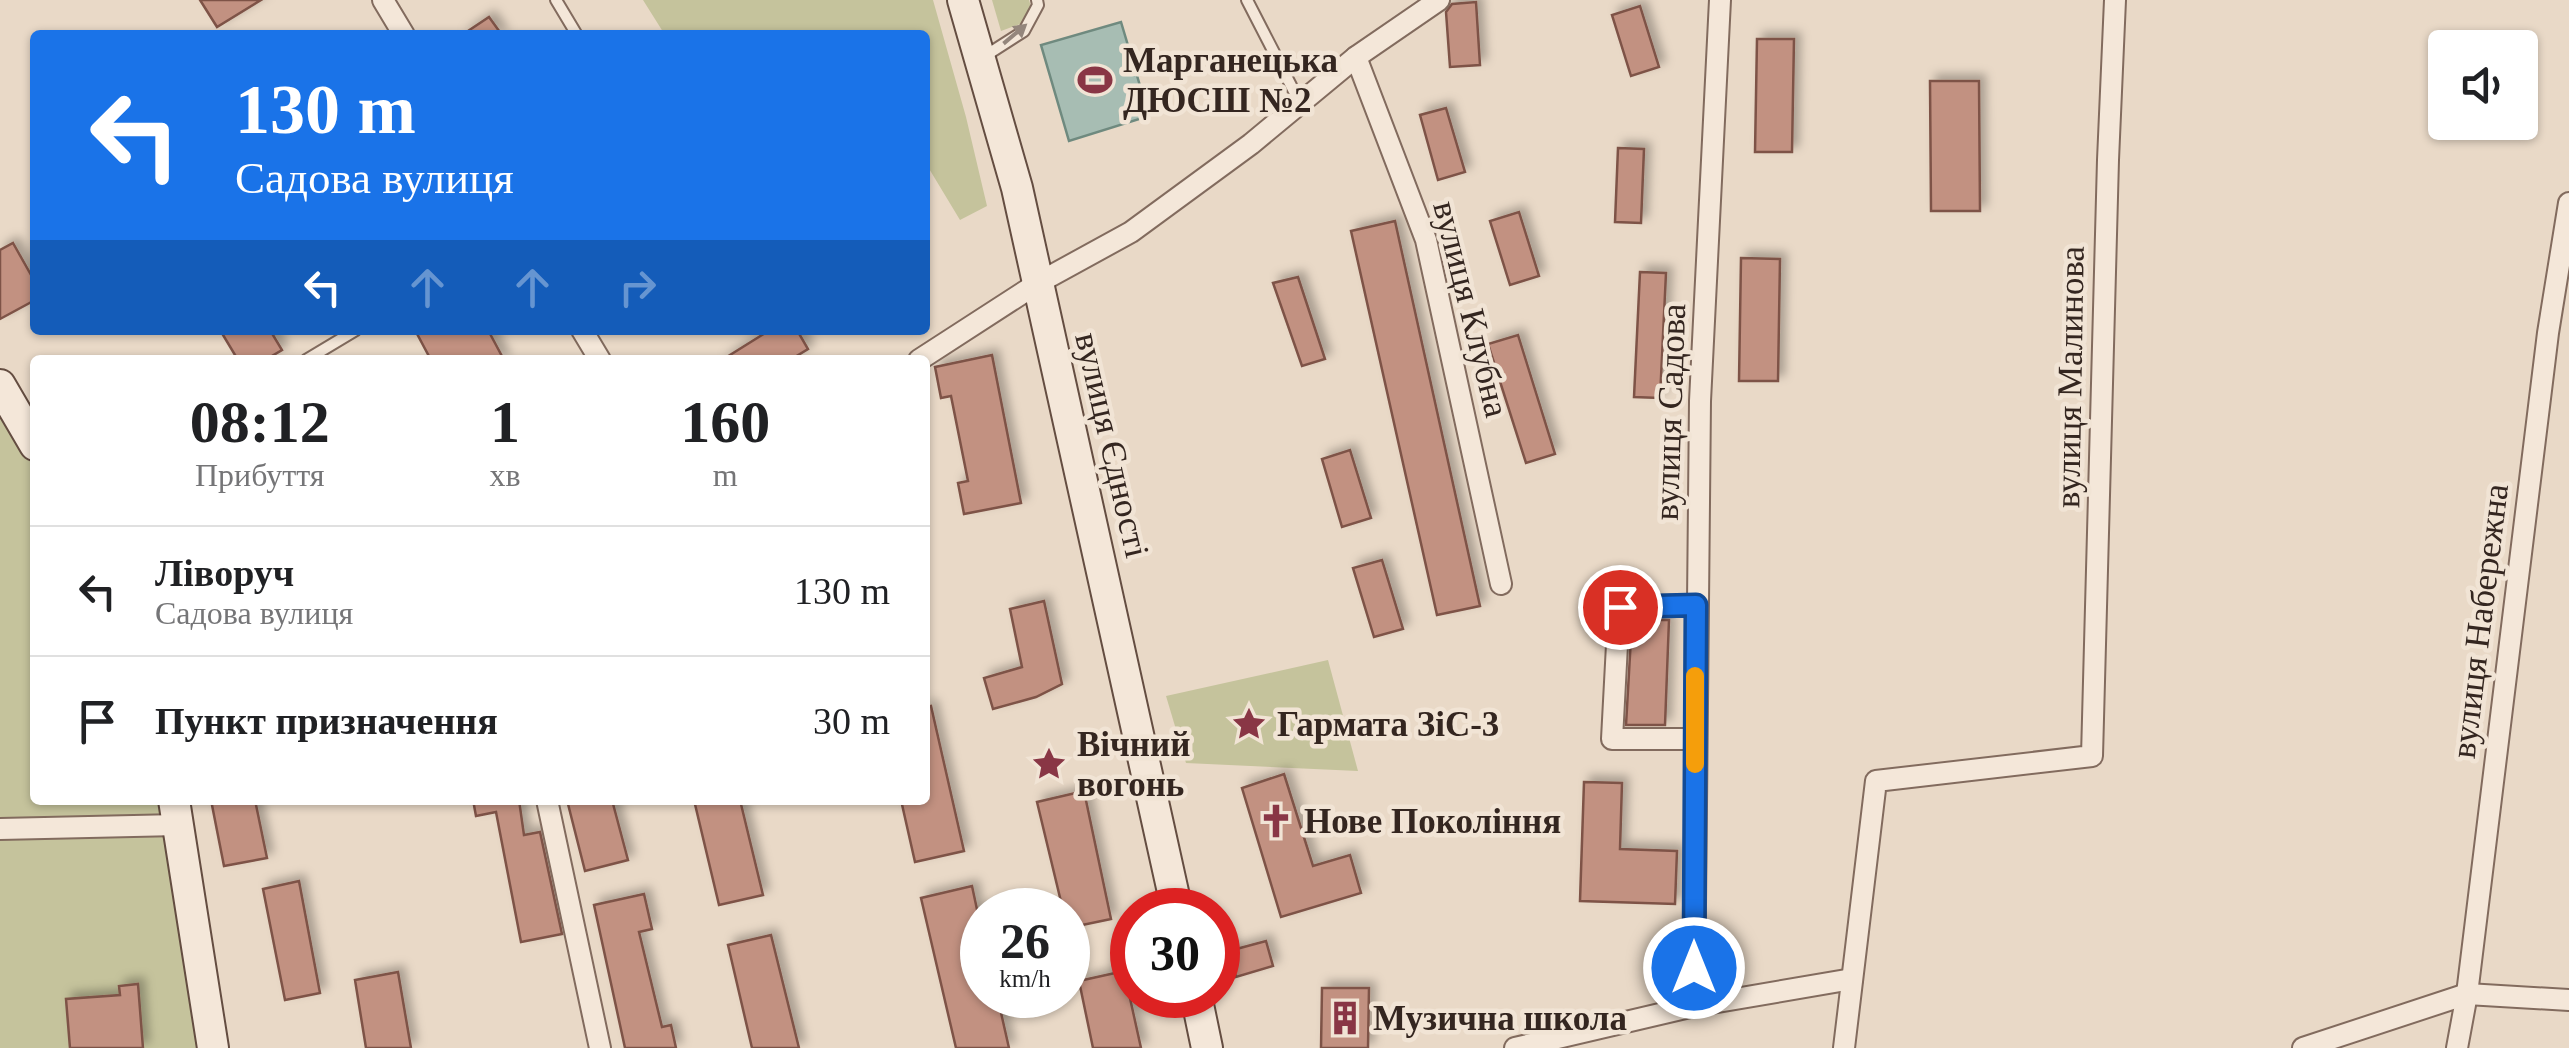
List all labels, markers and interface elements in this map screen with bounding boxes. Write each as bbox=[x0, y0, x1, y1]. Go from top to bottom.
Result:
one-way arrow bbox=[1002, 23, 1027, 45]
map controls bbox=[2428, 30, 2538, 140]
button: sound bbox=[2428, 30, 2538, 140]
place label: Марганецька ДЮСШ №2 bbox=[1123, 41, 1338, 120]
sports icon: Марганецька ДЮСШ №2 bbox=[1076, 61, 1114, 99]
icon: left bbox=[70, 70, 200, 200]
text: 130 m bbox=[235, 71, 416, 148]
text: Садова вулиця bbox=[235, 153, 514, 203]
street label: вулиця Клубна bbox=[1425, 197, 1517, 421]
street label: вулиця Малинова bbox=[2048, 245, 2092, 508]
icon: left bbox=[295, 260, 350, 315]
icon: ahead bbox=[400, 260, 455, 315]
icon: ahead bbox=[505, 260, 560, 315]
icon: right bbox=[610, 260, 665, 315]
street label: вулиця Садова bbox=[1647, 302, 1693, 521]
street label: вулиця Єдності bbox=[1067, 329, 1157, 562]
text: 08:12 bbox=[190, 389, 330, 455]
text: 1 bbox=[490, 389, 520, 455]
text: 160 bbox=[680, 389, 770, 455]
text: Прибуття bbox=[195, 457, 324, 493]
text: хв bbox=[489, 457, 521, 493]
text: m bbox=[713, 457, 738, 493]
street label: вулиця Набережна bbox=[2444, 481, 2516, 760]
text: Ліворуч bbox=[155, 552, 294, 594]
icon: left bbox=[70, 564, 125, 619]
pin bbox=[1578, 565, 1663, 650]
text: 130 m bbox=[794, 570, 890, 612]
icon: arrive bbox=[1593, 580, 1648, 635]
text: Садова вулиця bbox=[155, 595, 353, 631]
icon: arrive bbox=[70, 694, 125, 749]
text: Пункт призначення bbox=[155, 700, 498, 742]
text: 30 m bbox=[813, 700, 890, 742]
place icon: Гармата ЗіС-3 bbox=[1230, 705, 1268, 743]
place label: Гармата ЗіС-3 bbox=[1277, 705, 1499, 744]
place label: Вічний вогонь bbox=[1077, 725, 1190, 804]
place icon: Вічний вогонь bbox=[1030, 745, 1068, 783]
church icon: Нове Покоління bbox=[1257, 802, 1295, 840]
place label: Нове Покоління bbox=[1304, 802, 1561, 841]
speed limit sign: 30 bbox=[1110, 888, 1240, 1018]
text: 26 bbox=[1000, 913, 1050, 969]
position arrow bbox=[1642, 916, 1746, 1020]
text: km/h bbox=[999, 965, 1051, 992]
building icon: Музична школа bbox=[1326, 999, 1364, 1037]
place label: Музична школа bbox=[1373, 999, 1627, 1038]

